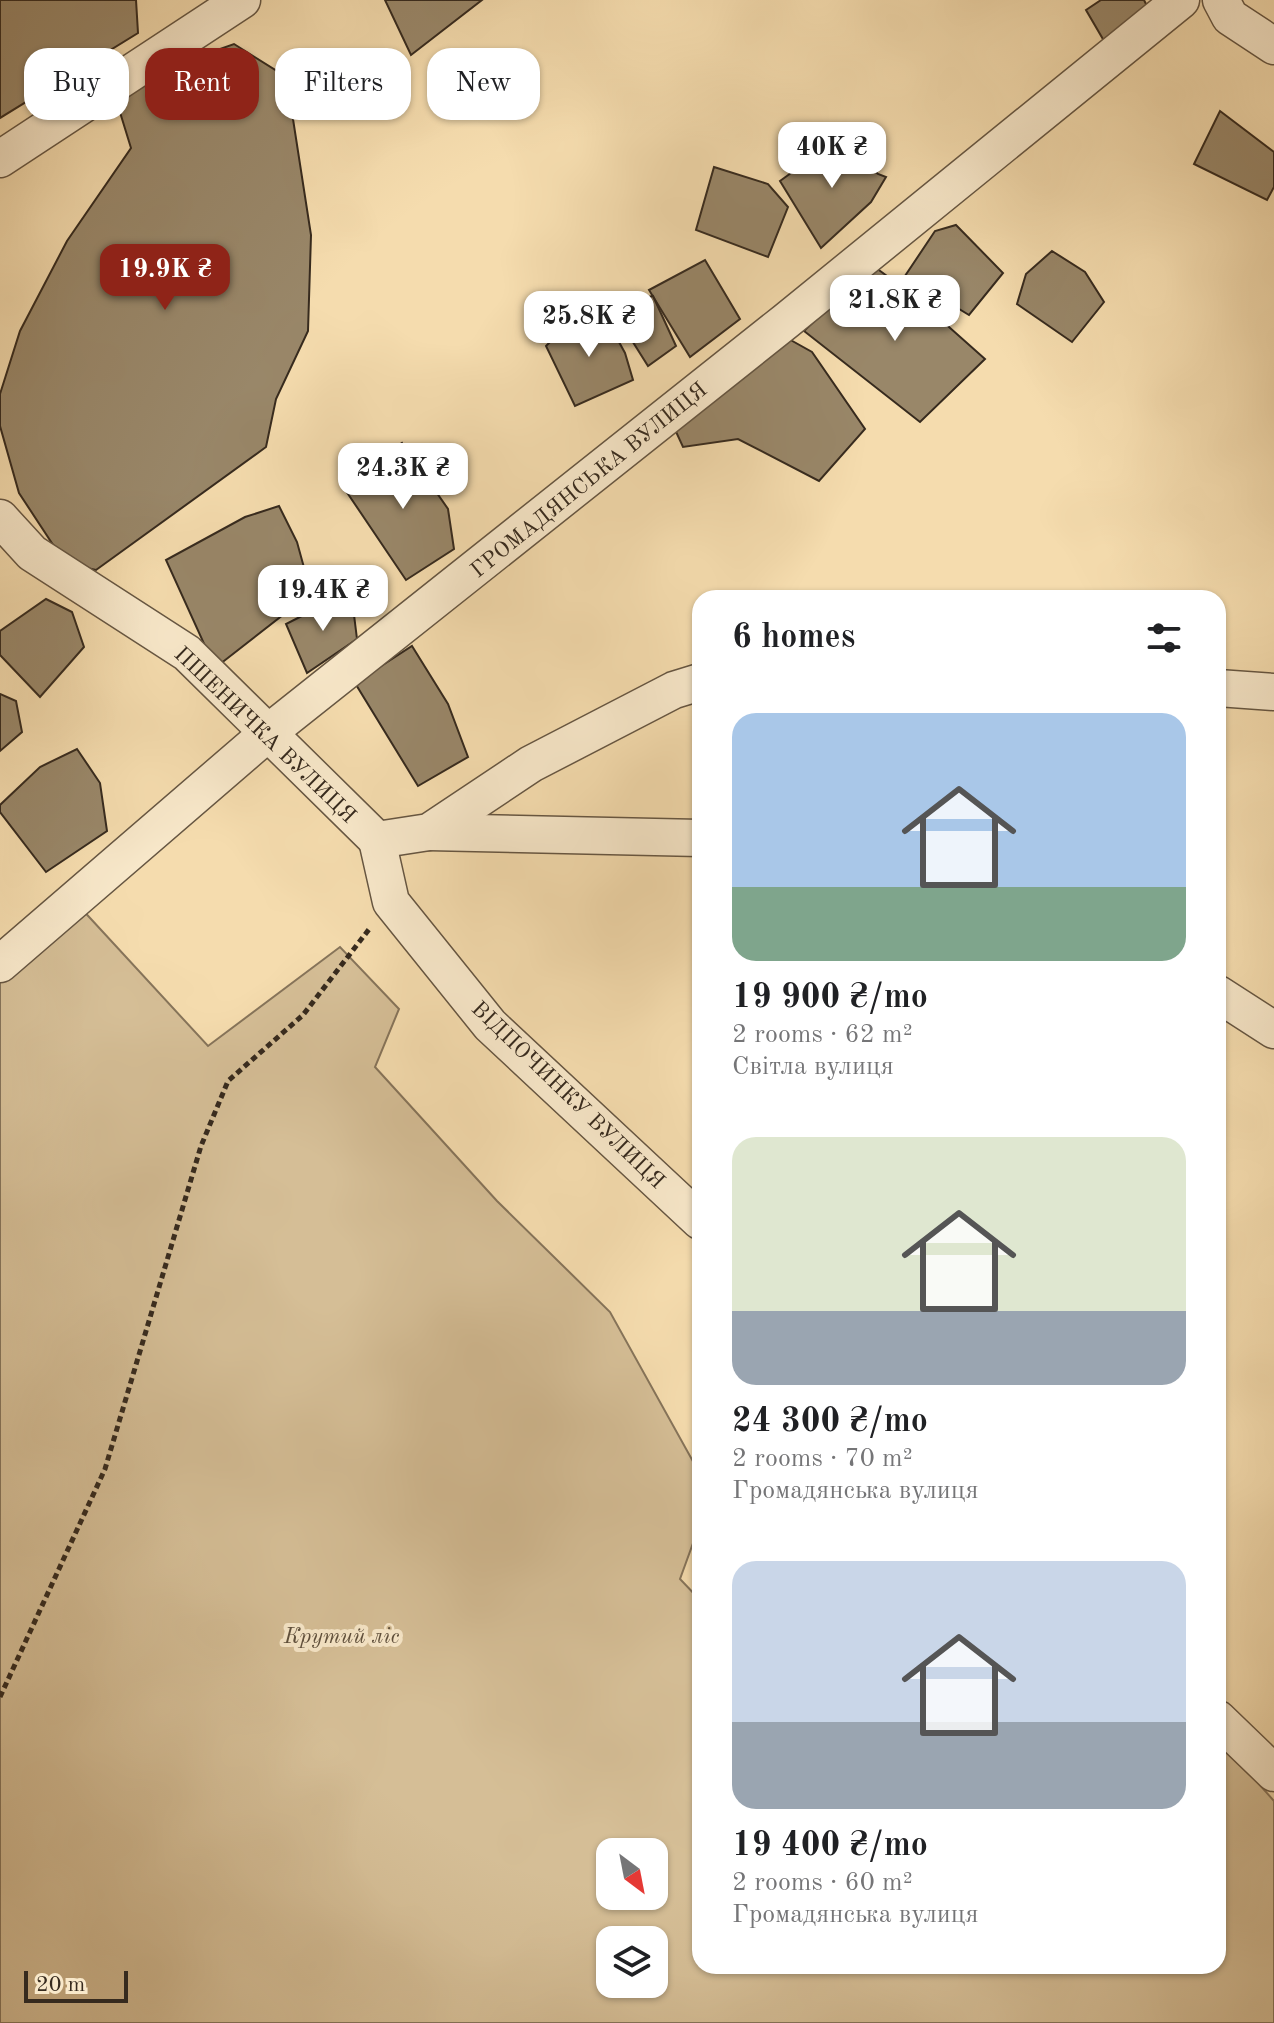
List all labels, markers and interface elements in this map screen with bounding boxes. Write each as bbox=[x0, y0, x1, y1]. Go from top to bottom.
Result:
chip: Buy bbox=[24, 48, 129, 120]
chip: Rent bbox=[145, 48, 259, 120]
chip: Filters bbox=[275, 48, 411, 120]
chip: New bbox=[427, 48, 540, 120]
pin: 40K ₴ bbox=[776, 122, 888, 190]
text: 40K ₴ bbox=[796, 135, 868, 161]
pin: 19.9K ₴ bbox=[91, 244, 239, 312]
text: 19.9K ₴ bbox=[118, 257, 212, 283]
pin: 21.8K ₴ bbox=[821, 275, 969, 343]
text: 21.8K ₴ bbox=[848, 288, 942, 314]
pin: 25.8K ₴ bbox=[515, 291, 663, 359]
text: 25.8K ₴ bbox=[542, 304, 636, 330]
street label: ГРОМАДЯНСЬКА ВУЛИЦЯ bbox=[467, 379, 711, 582]
pin: 24.3K ₴ bbox=[329, 443, 477, 511]
text: 24.3K ₴ bbox=[356, 456, 450, 482]
pin: 19.4K ₴ bbox=[249, 565, 397, 633]
text: 19.4K ₴ bbox=[276, 578, 370, 604]
icon: filters bbox=[1142, 616, 1186, 660]
text: 6 homes bbox=[732, 621, 855, 655]
street label: ПШЕНИЧКА ВУЛИЦЯ bbox=[169, 643, 360, 828]
icon: home bbox=[887, 765, 1031, 909]
text: 19 900 ₴/mo bbox=[732, 981, 928, 1015]
street label: ВІДПОЧИНКУ ВУЛИЦЯ bbox=[467, 998, 668, 1193]
text: 2 rooms · 62 m² bbox=[732, 1022, 913, 1048]
text: Світла вулиця bbox=[732, 1054, 894, 1080]
icon: home bbox=[887, 1189, 1031, 1333]
text: 24 300 ₴/mo bbox=[732, 1405, 928, 1439]
text: 2 rooms · 70 m² bbox=[732, 1446, 913, 1472]
text: Громадянська вулиця bbox=[732, 1478, 979, 1504]
icon: home bbox=[887, 1613, 1031, 1757]
park label: Крутий ліс bbox=[283, 1626, 400, 1648]
text: 19 400 ₴/mo bbox=[732, 1829, 928, 1863]
north arrow bbox=[596, 1838, 668, 1910]
map controls bbox=[596, 1838, 668, 1998]
text: 2 rooms · 60 m² bbox=[732, 1870, 913, 1896]
text: Громадянська вулиця bbox=[732, 1902, 979, 1928]
button: layers bbox=[596, 1926, 668, 1998]
scale bar bbox=[24, 1967, 128, 2003]
text: 20 m bbox=[36, 1974, 85, 1996]

